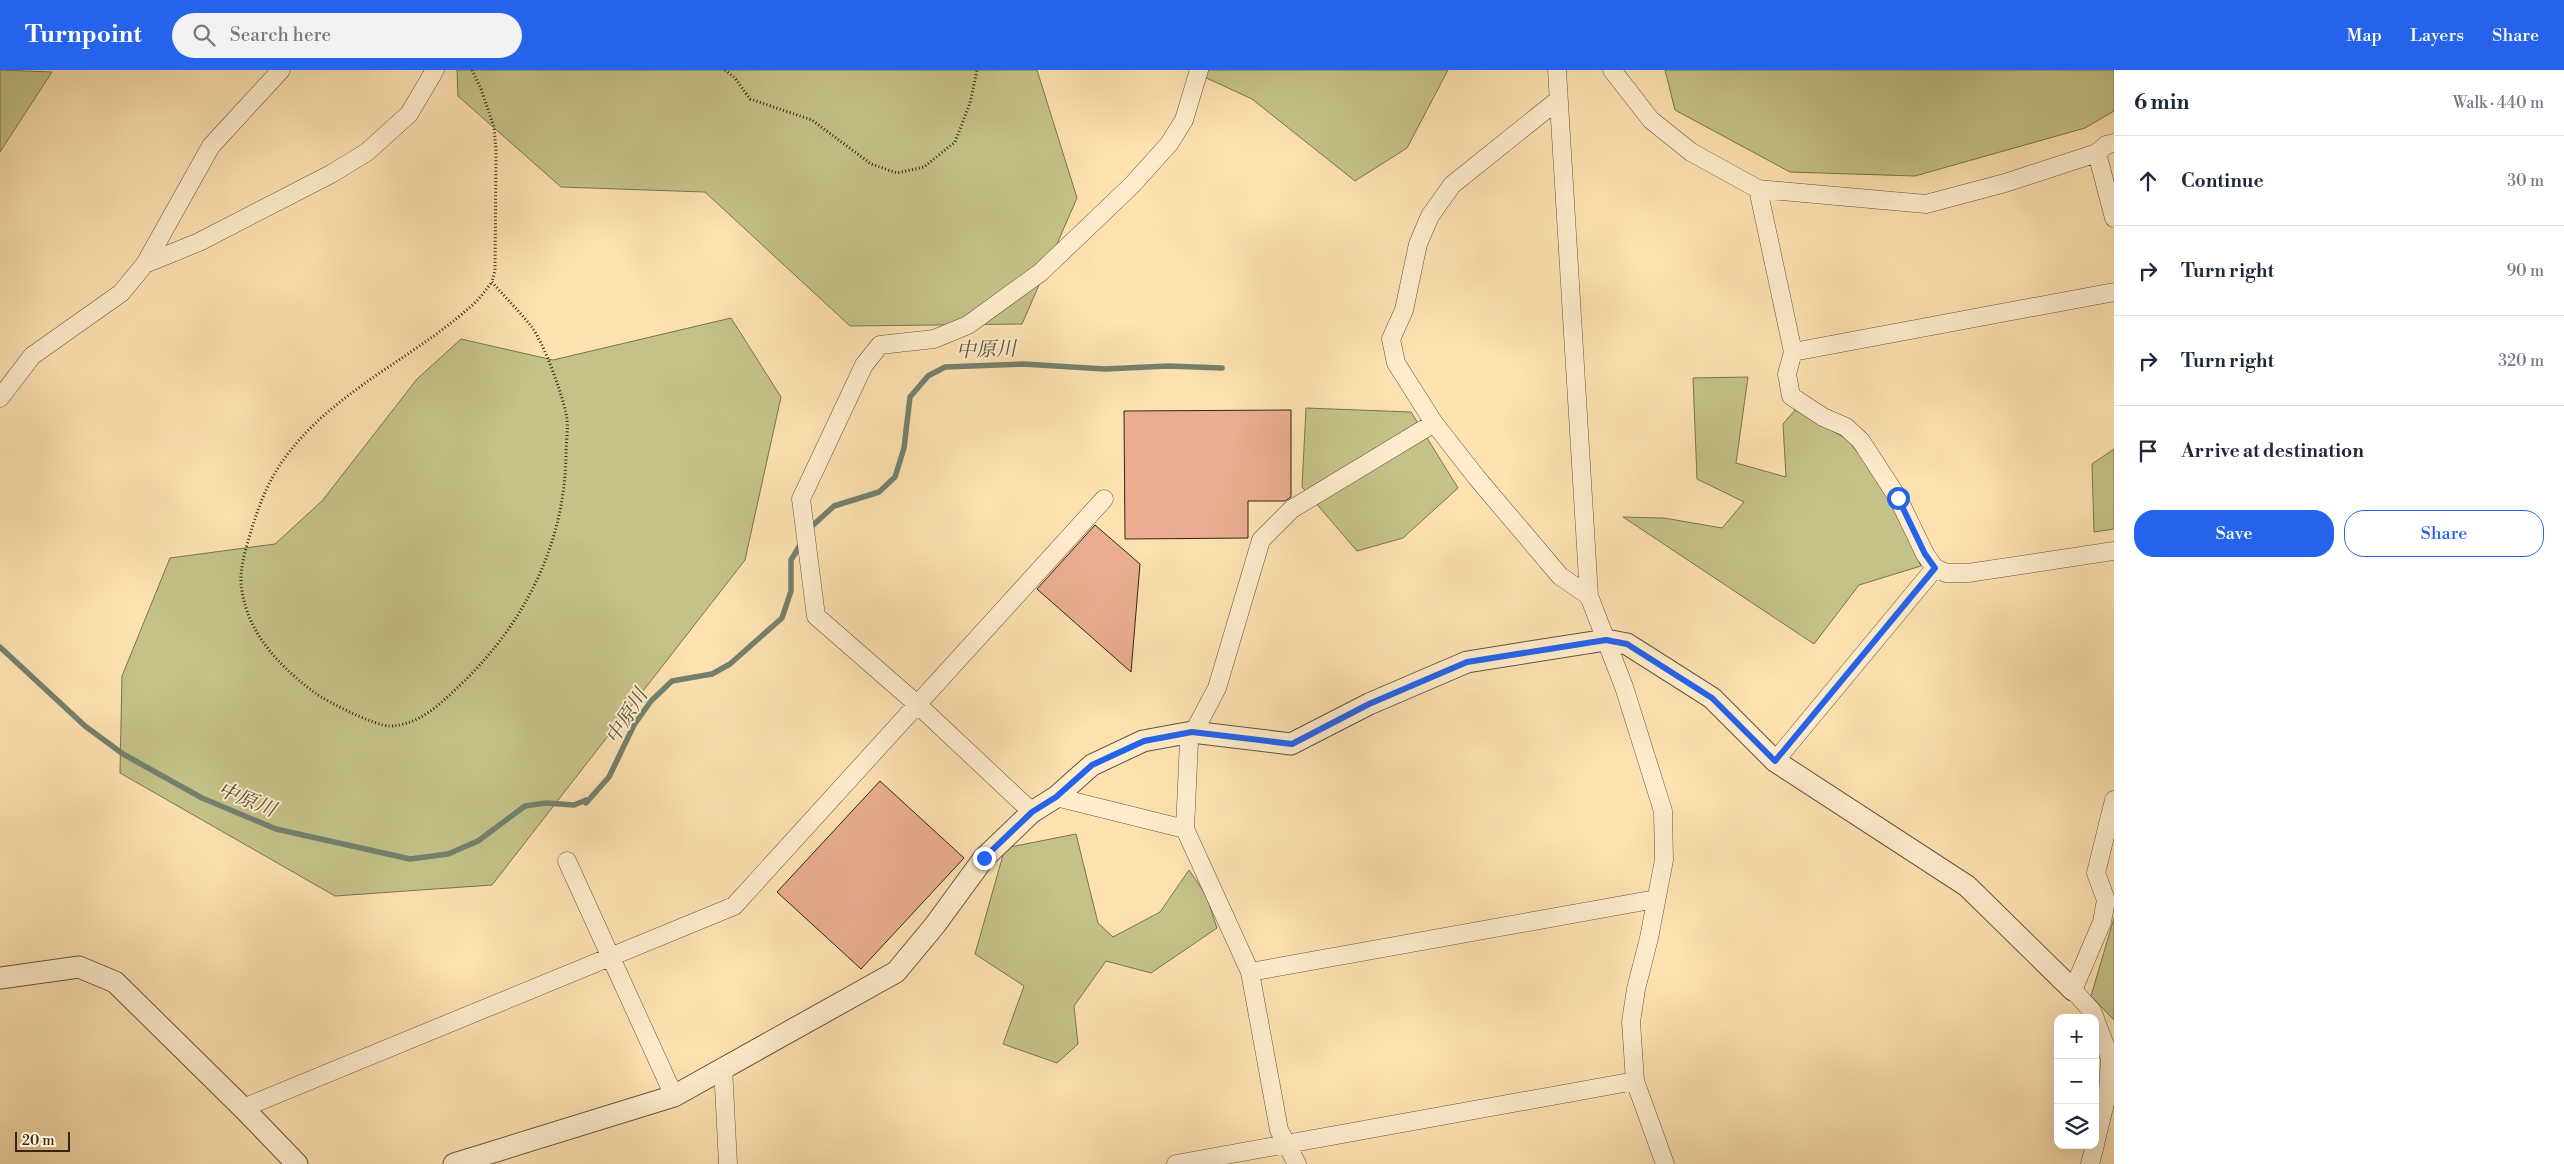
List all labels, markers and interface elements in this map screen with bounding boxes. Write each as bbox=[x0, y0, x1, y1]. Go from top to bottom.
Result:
search box bbox=[172, 13, 522, 58]
text: Turnpoint bbox=[25, 20, 142, 50]
icon: search bbox=[190, 21, 218, 49]
text: Search here bbox=[230, 23, 331, 47]
text: Map bbox=[2347, 24, 2382, 47]
text: Layers bbox=[2410, 24, 2464, 47]
text: Share bbox=[2492, 24, 2539, 47]
text: 6 min bbox=[2134, 90, 2189, 116]
text: Walk · 440 m bbox=[2453, 93, 2544, 113]
icon: ahead bbox=[2134, 167, 2162, 195]
text: Continue bbox=[2181, 169, 2264, 193]
text: 30 m bbox=[2507, 171, 2544, 191]
icon: right bbox=[2134, 257, 2162, 285]
text: Turn right bbox=[2181, 259, 2274, 283]
text: 90 m bbox=[2506, 261, 2544, 281]
water label: 中原川 bbox=[956, 337, 1018, 364]
icon: right bbox=[2134, 347, 2162, 375]
text: Turn right bbox=[2181, 349, 2274, 373]
text: 320 m bbox=[2498, 351, 2544, 371]
icon: arrive bbox=[2134, 437, 2162, 465]
text: Arrive at destination bbox=[2181, 439, 2364, 463]
route start bbox=[1887, 487, 1910, 510]
button: Save bbox=[2134, 510, 2334, 557]
button: Share bbox=[2344, 510, 2544, 557]
water label: 中原川 bbox=[601, 683, 655, 749]
water label: 中原川 bbox=[214, 778, 281, 824]
route end bbox=[973, 847, 996, 870]
map controls bbox=[2054, 1014, 2099, 1149]
button: + bbox=[2054, 1014, 2099, 1059]
button: − bbox=[2054, 1059, 2099, 1104]
button: layers bbox=[2054, 1104, 2099, 1149]
scale bar bbox=[15, 1129, 70, 1152]
text: 20 m bbox=[22, 1132, 54, 1150]

